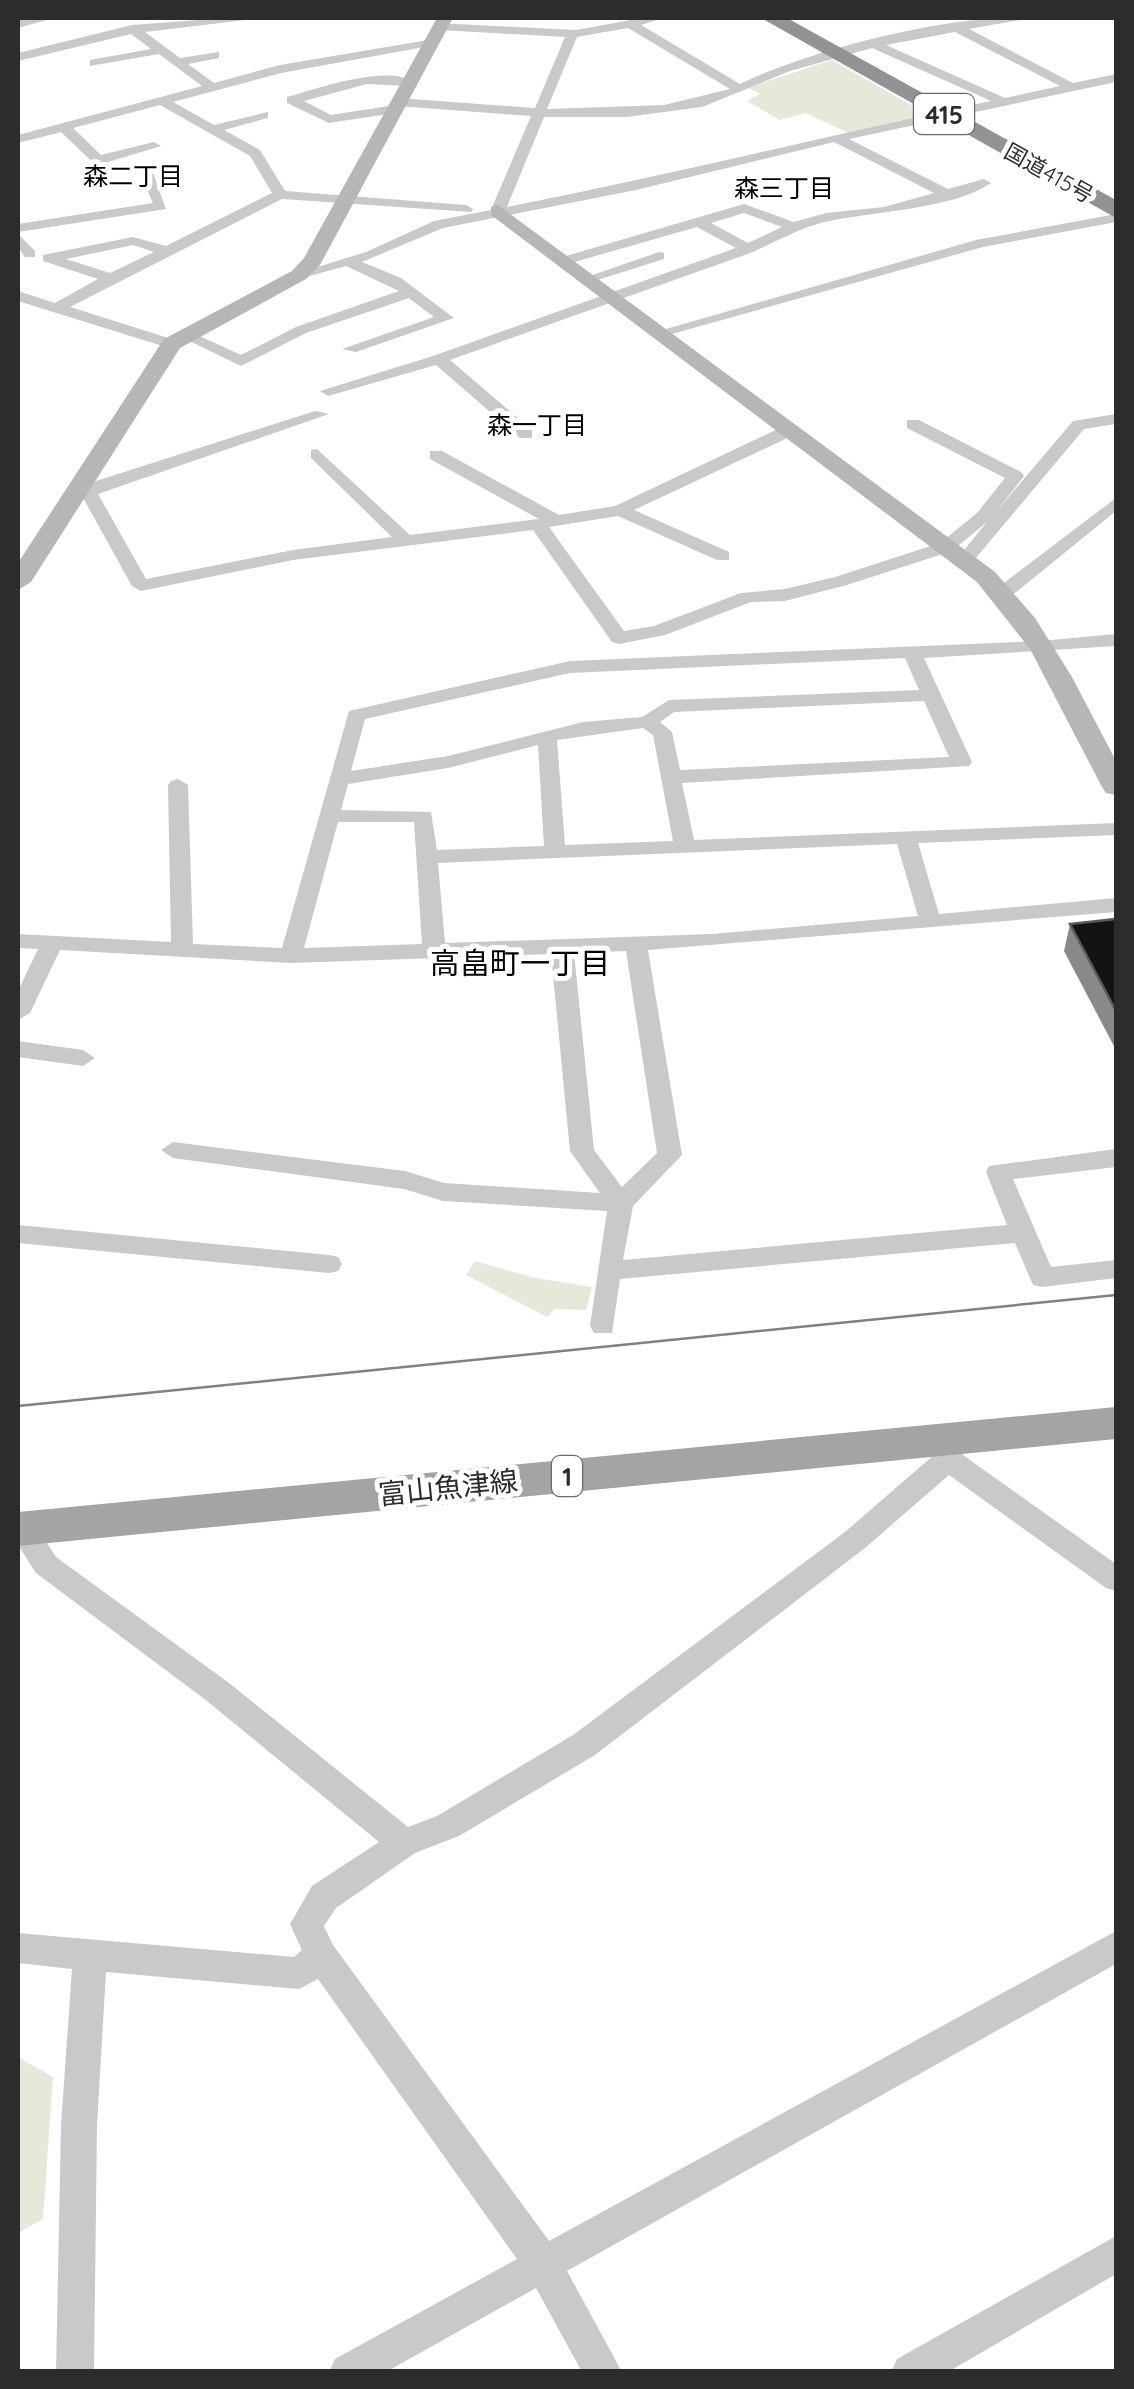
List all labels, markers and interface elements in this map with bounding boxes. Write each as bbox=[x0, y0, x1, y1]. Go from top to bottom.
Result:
road number: 415 bbox=[914, 94, 974, 134]
street label: 国道415号 bbox=[1000, 137, 1098, 209]
district label: 森二丁目 bbox=[83, 160, 183, 191]
district label: 森三丁目 bbox=[734, 172, 834, 203]
district label: 森一丁目 bbox=[487, 409, 587, 440]
district label: 高畠町一丁目 bbox=[430, 944, 610, 982]
road number: 1 bbox=[552, 1456, 582, 1496]
street label: 富山魚津線 bbox=[377, 1462, 519, 1512]

